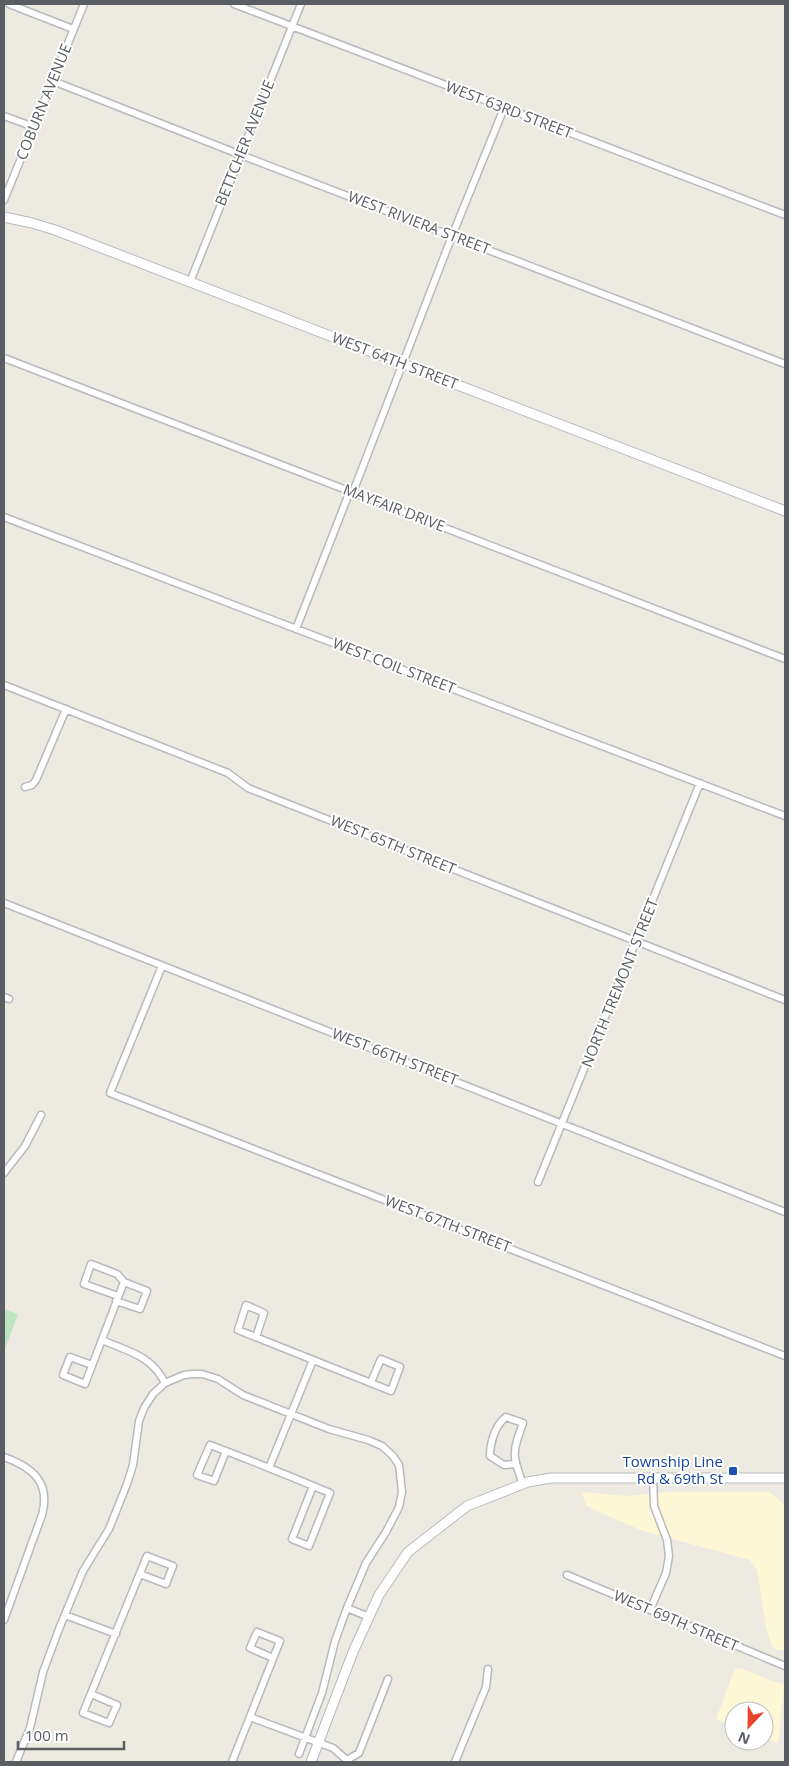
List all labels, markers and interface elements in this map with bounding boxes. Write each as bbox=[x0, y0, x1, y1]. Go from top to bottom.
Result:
street label: COBURN AVENUE bbox=[11, 41, 75, 163]
street label: WEST 63RD STREET bbox=[443, 76, 576, 143]
street label: BETTCHER AVENUE bbox=[210, 77, 278, 208]
street label: WEST RIVIERA STREET bbox=[345, 186, 494, 259]
street label: WEST 64TH STREET bbox=[329, 327, 462, 394]
street label: MAYFAIR DRIVE bbox=[341, 478, 448, 536]
street label: WEST COIL STREET bbox=[330, 632, 459, 698]
street label: WEST 65TH STREET bbox=[328, 810, 460, 879]
street label: NORTH TREMONT STREET bbox=[576, 894, 662, 1070]
street label: WEST 66TH STREET bbox=[329, 1023, 462, 1090]
street label: WEST 67TH STREET bbox=[382, 1190, 515, 1257]
place label: Township Line Rd & 69th St bbox=[622, 1451, 723, 1488]
marker: Township Line Rd & 69th St bbox=[727, 1465, 739, 1477]
street label: WEST 69TH STREET bbox=[611, 1585, 742, 1656]
north arrow bbox=[724, 1701, 774, 1751]
scale bar bbox=[18, 1718, 124, 1750]
text: 100 m bbox=[25, 1725, 69, 1745]
text: N bbox=[735, 1728, 753, 1749]

